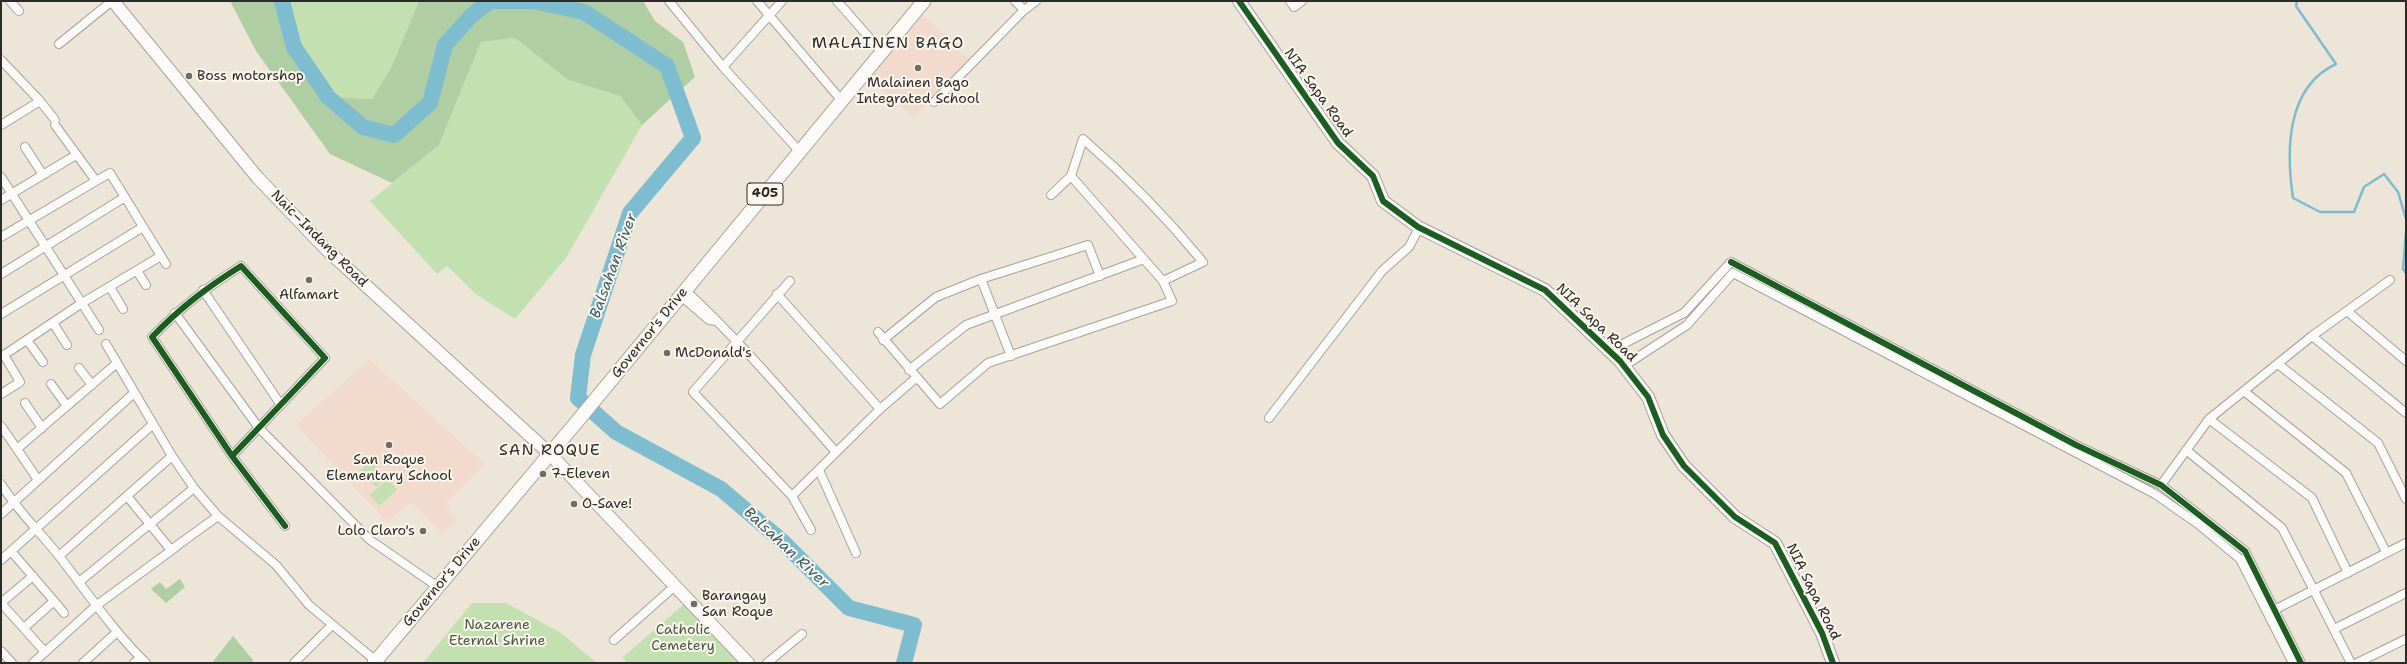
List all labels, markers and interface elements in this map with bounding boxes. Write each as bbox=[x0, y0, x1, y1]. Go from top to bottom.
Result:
district label: MALAINEN BAGO bbox=[812, 34, 964, 54]
street label: NIA Sapa Road bbox=[1280, 45, 1356, 141]
marker: Malainen Bago Integrated School bbox=[913, 63, 923, 73]
place label: Boss motorshop bbox=[197, 68, 304, 84]
marker: Boss motorshop bbox=[184, 71, 194, 81]
place label: Malainen Bago Integrated School bbox=[856, 75, 980, 108]
road number: 405 bbox=[747, 183, 783, 205]
street label: Naic–Indang Road bbox=[267, 187, 371, 291]
water label: Balsahan River bbox=[587, 211, 641, 321]
marker: Alfamart bbox=[304, 275, 314, 285]
street label: NIA Sapa Road bbox=[1552, 280, 1640, 366]
street label: Governor's Drive bbox=[608, 284, 692, 382]
place label: Alfamart bbox=[279, 287, 339, 303]
place label: McDonald's bbox=[675, 345, 752, 361]
marker: McDonald's bbox=[662, 348, 672, 358]
marker: San Roque Elementary School bbox=[384, 440, 394, 450]
district label: SAN ROQUE bbox=[499, 441, 601, 461]
place label: San Roque Elementary School bbox=[326, 452, 452, 484]
place label: 7-Eleven bbox=[551, 466, 610, 482]
marker: 7-Eleven bbox=[538, 469, 548, 479]
place label: O-Save! bbox=[582, 496, 632, 512]
marker: O-Save! bbox=[569, 499, 579, 509]
water label: Balsahan River bbox=[739, 504, 833, 592]
place label: Lolo Claro's bbox=[337, 523, 415, 539]
marker: Lolo Claro's bbox=[418, 526, 428, 536]
street label: Governor's Drive bbox=[400, 534, 484, 630]
street label: NIA Sapa Road bbox=[1782, 541, 1844, 643]
place label: Barangay San Roque bbox=[702, 588, 773, 620]
marker: Barangay San Roque bbox=[689, 599, 699, 609]
park label: Nazarene Eternal Shrine bbox=[449, 617, 545, 650]
park label: Catholic Cemetery bbox=[651, 622, 715, 654]

